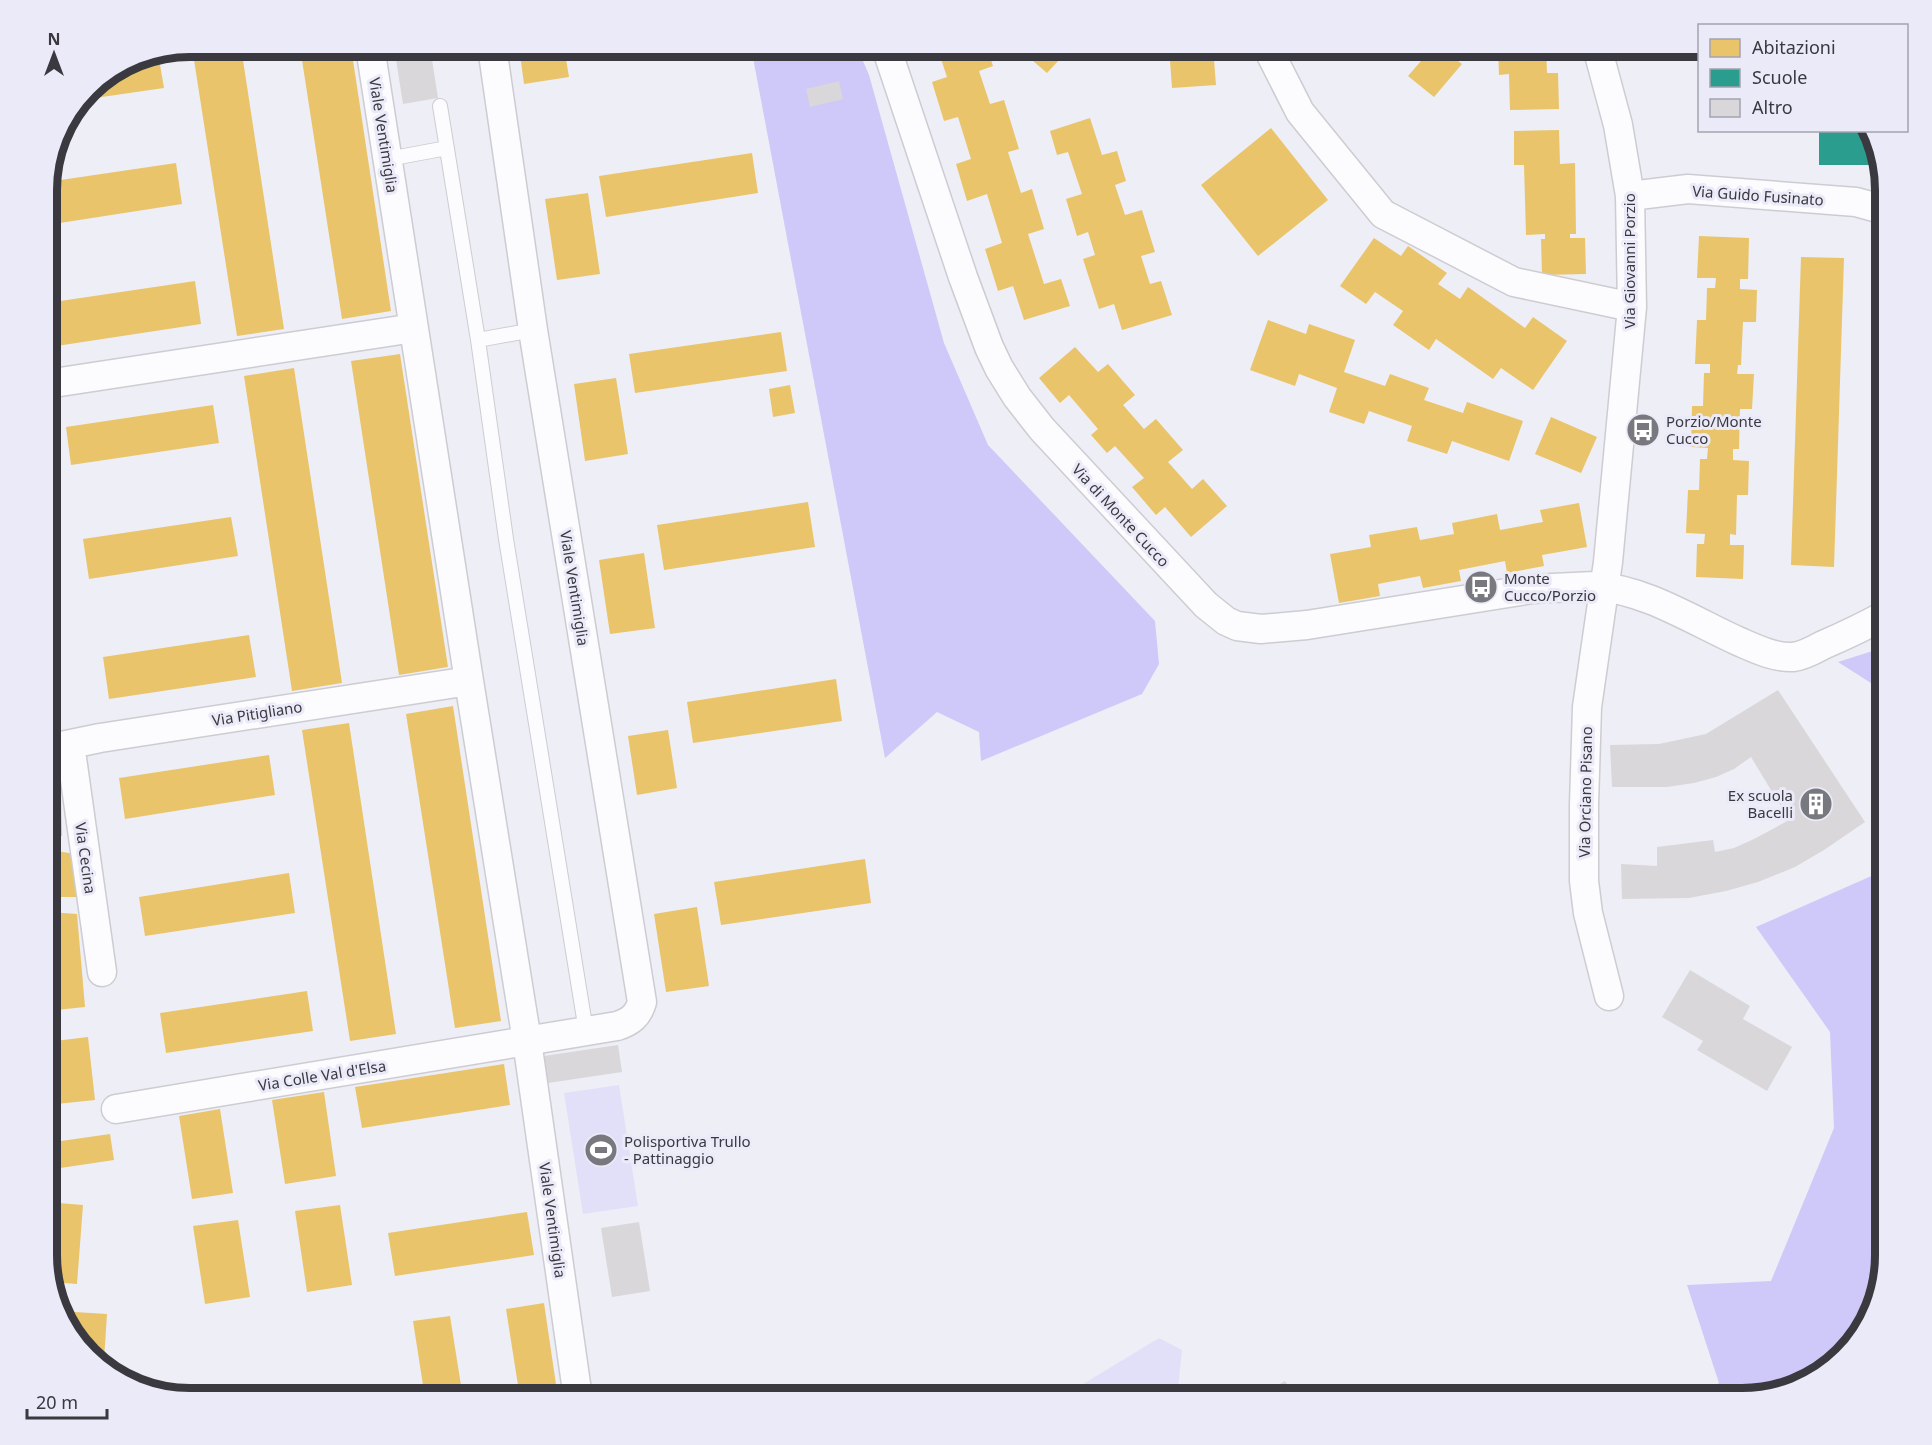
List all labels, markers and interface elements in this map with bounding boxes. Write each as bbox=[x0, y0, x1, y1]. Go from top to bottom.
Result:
north arrow bbox=[24, 24, 84, 84]
legend bbox=[1698, 24, 1908, 132]
text: N bbox=[47, 28, 61, 50]
text: Abitazioni bbox=[1752, 35, 1836, 59]
text: Scuole bbox=[1752, 65, 1807, 89]
street label: Viale Ventimiglia bbox=[365, 76, 403, 194]
text: Altro bbox=[1752, 95, 1793, 119]
street label: Via Guido Fusinato bbox=[1692, 180, 1824, 210]
street label: Via Giovanni Porzio bbox=[1619, 193, 1639, 329]
place label: Porzio/Monte Cucco bbox=[1666, 411, 1762, 448]
bus stop icon: Porzio/Monte Cucco bbox=[1625, 412, 1661, 448]
street label: Via di Monte Cucco bbox=[1068, 459, 1174, 571]
street label: Viale Ventimiglia bbox=[556, 529, 594, 647]
place label: Monte Cucco/Porzio bbox=[1504, 568, 1596, 605]
bus stop icon: Monte Cucco/Porzio bbox=[1463, 569, 1499, 605]
street label: Via Pitigliano bbox=[210, 696, 304, 730]
street label: Via Orciano Pisano bbox=[1574, 726, 1596, 858]
place label: Ex scuola Bacelli bbox=[1728, 785, 1793, 822]
building icon: Ex scuola Bacelli bbox=[1798, 786, 1834, 822]
street label: Via Cecina bbox=[71, 821, 101, 895]
street label: Via Colle Val d'Elsa bbox=[257, 1055, 387, 1095]
place label: Polisportiva Trullo - Pattinaggio bbox=[624, 1131, 751, 1168]
sports icon: Polisportiva Trullo - Pattinaggio bbox=[583, 1132, 619, 1168]
street label: Viale Ventimiglia bbox=[535, 1161, 571, 1279]
scale bar bbox=[27, 1382, 106, 1420]
text: 20 m bbox=[36, 1390, 78, 1414]

